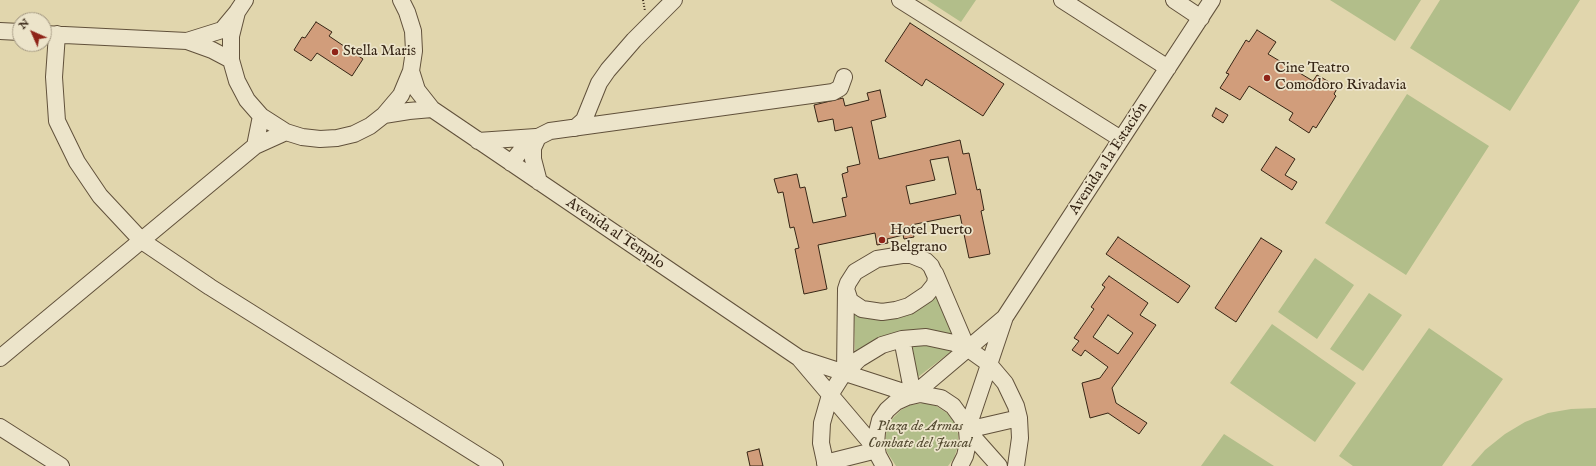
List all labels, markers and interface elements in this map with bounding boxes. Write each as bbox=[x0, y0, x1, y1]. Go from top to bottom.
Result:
north arrow bbox=[12, 12, 52, 52]
text: N bbox=[16, 16, 33, 33]
place label: Stella Maris bbox=[343, 43, 416, 61]
marker: Stella Maris bbox=[330, 47, 340, 57]
place label: Cine Teatro Comodoro Rivadavia bbox=[1275, 60, 1406, 95]
marker: Cine Teatro Comodoro Rivadavia bbox=[1262, 73, 1272, 83]
street label: Avenida a la Estación bbox=[1066, 99, 1152, 219]
street label: Avenida al Templo bbox=[562, 194, 668, 274]
place label: Hotel Puerto Belgrano bbox=[890, 222, 972, 257]
marker: Hotel Puerto Belgrano bbox=[877, 235, 887, 245]
park label: Plaza de Armas Combate del Juncal bbox=[868, 418, 972, 453]

